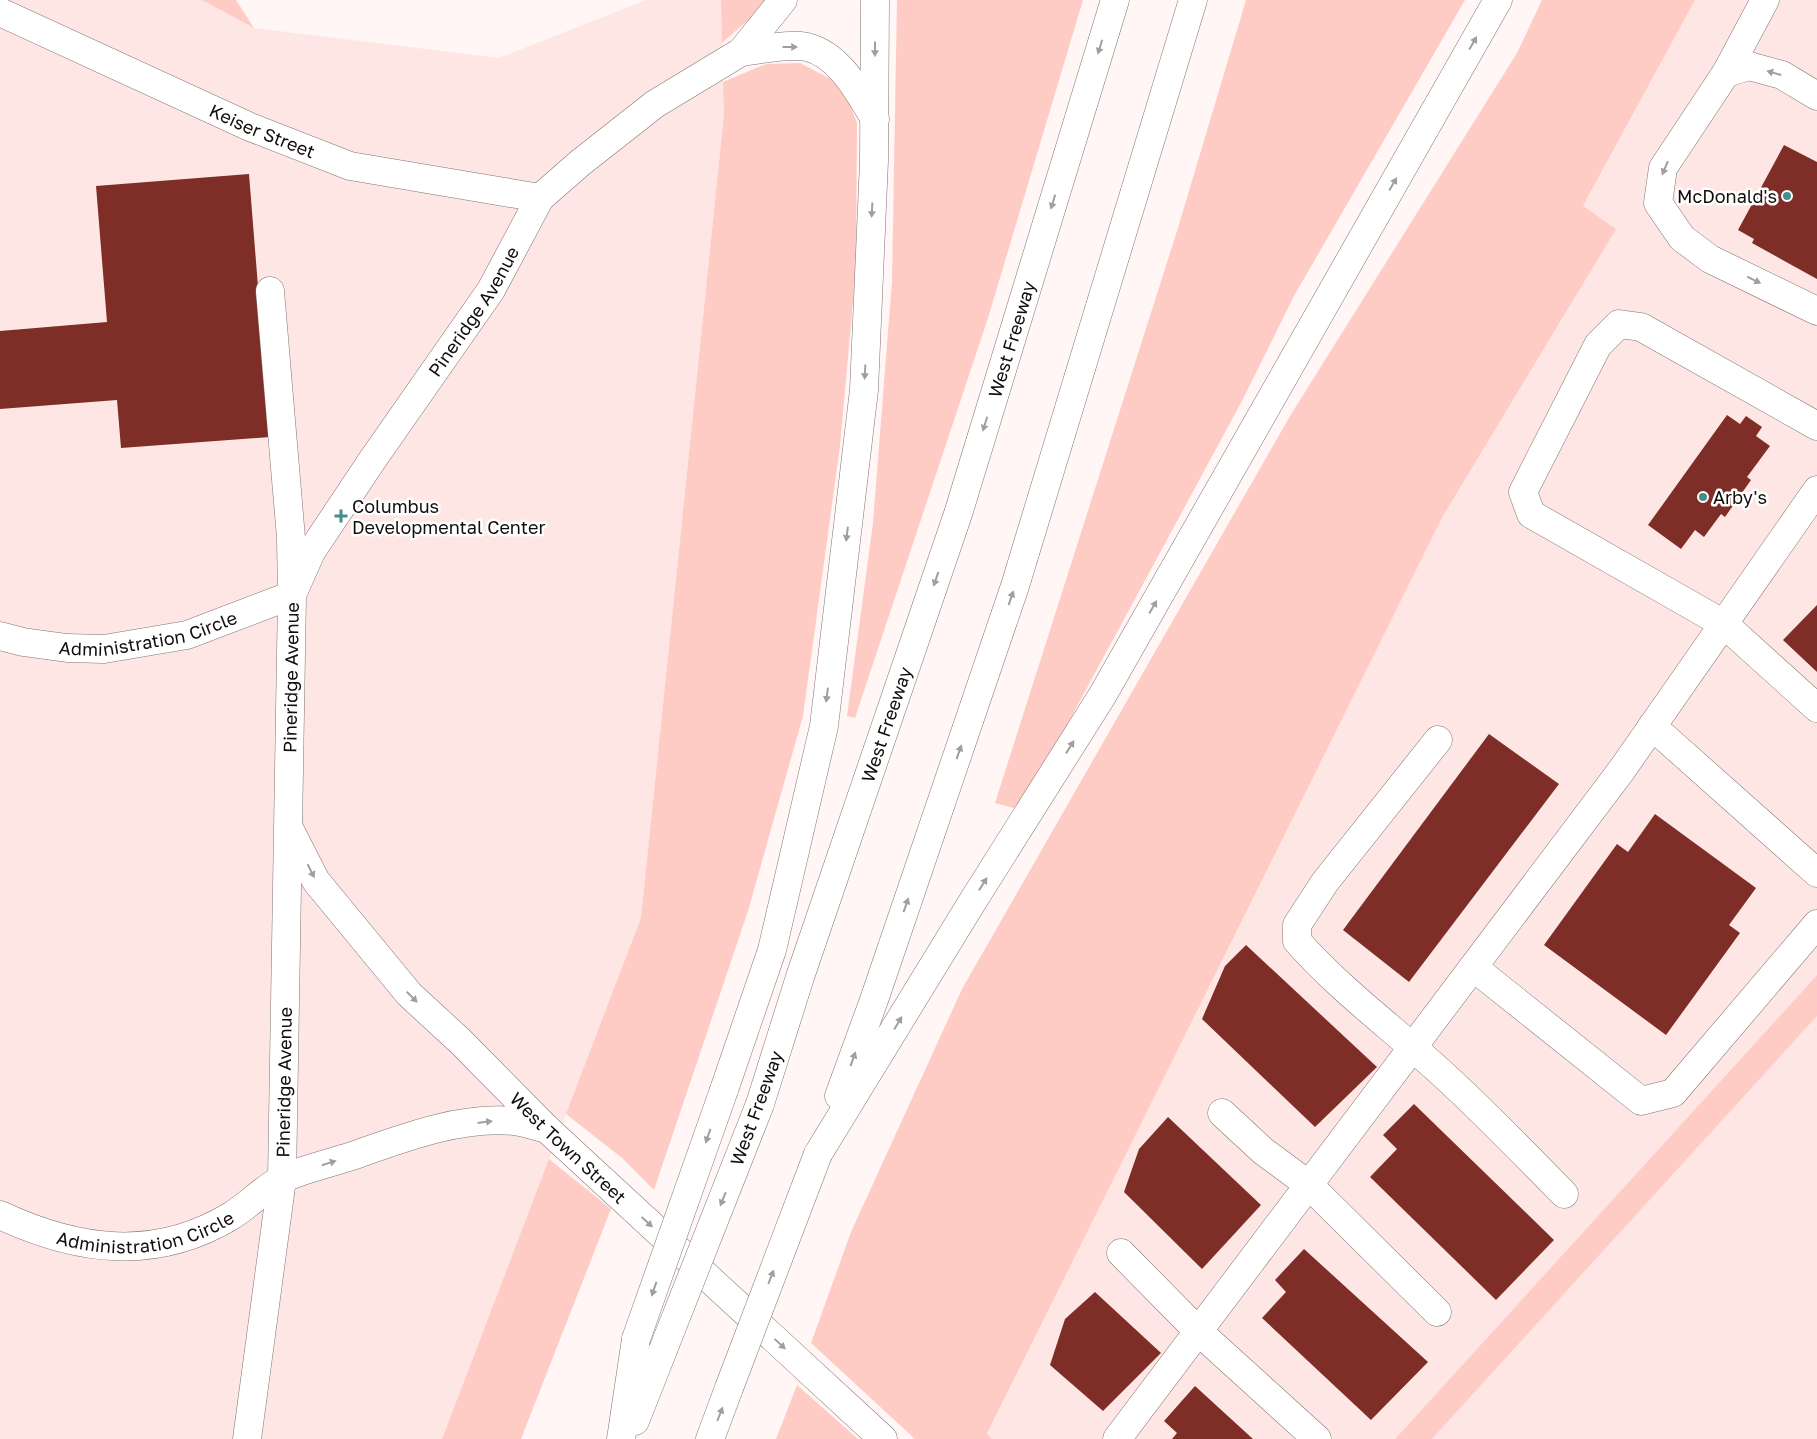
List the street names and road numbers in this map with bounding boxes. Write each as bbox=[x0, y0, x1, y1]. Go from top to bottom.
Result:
street label: Keiser Street bbox=[206, 99, 318, 162]
street label: Pineridge Avenue bbox=[423, 242, 523, 380]
street label: West Freeway bbox=[983, 278, 1039, 400]
street label: Pineridge Avenue bbox=[278, 602, 303, 753]
street label: Administration Circle bbox=[58, 606, 240, 660]
street label: West Freeway bbox=[856, 664, 916, 785]
street label: Pineridge Avenue bbox=[271, 1007, 296, 1158]
street label: West Freeway bbox=[725, 1048, 787, 1168]
street label: West Town Street bbox=[506, 1087, 631, 1208]
street label: Administration Circle bbox=[55, 1206, 237, 1257]

